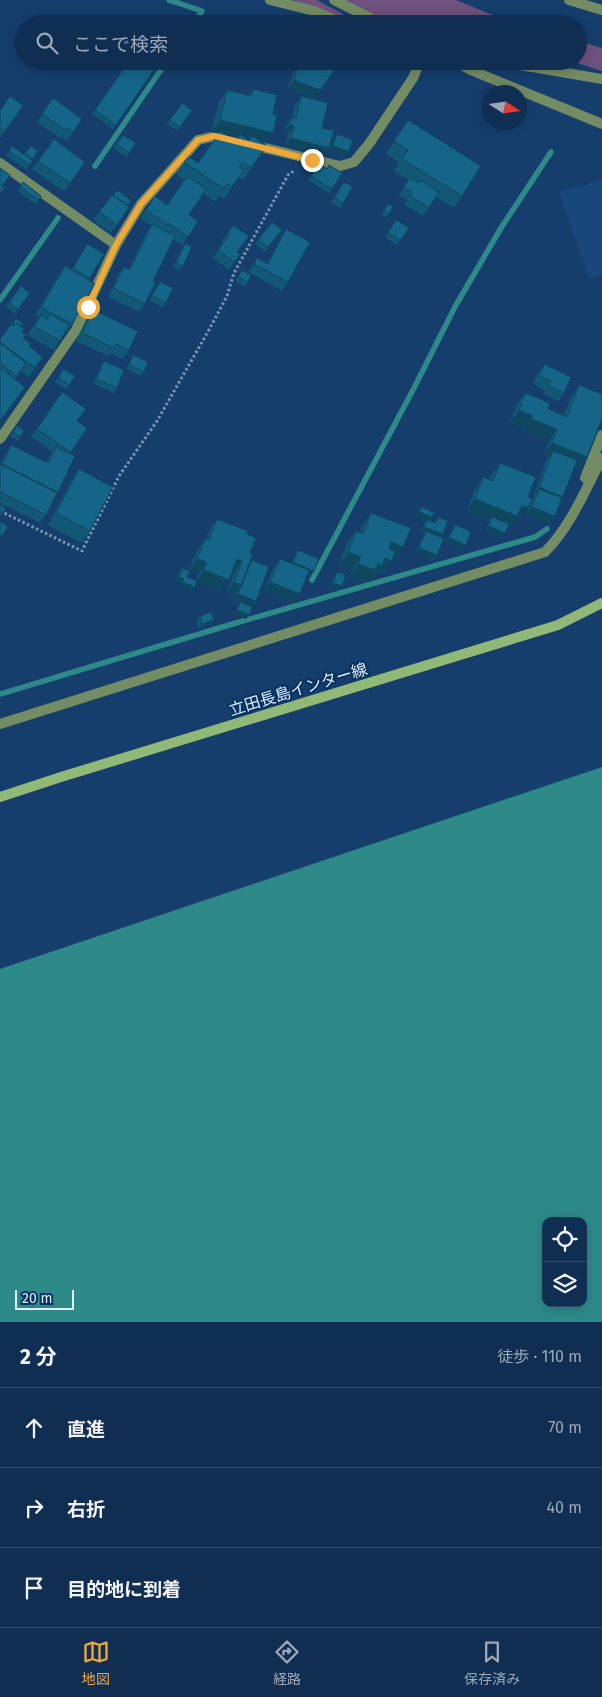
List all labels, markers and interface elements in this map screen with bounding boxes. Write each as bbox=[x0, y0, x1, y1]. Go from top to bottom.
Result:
search box bbox=[15, 15, 587, 70]
icon: search bbox=[33, 29, 61, 57]
text: ここで検索 bbox=[73, 33, 168, 56]
north arrow bbox=[482, 85, 527, 130]
route end bbox=[301, 149, 324, 172]
route start bbox=[77, 296, 100, 319]
street label: 立田長島インター線 bbox=[227, 659, 370, 720]
map controls bbox=[542, 1217, 587, 1307]
button: locate bbox=[542, 1217, 587, 1262]
button: layers bbox=[542, 1262, 587, 1307]
scale bar bbox=[15, 1287, 74, 1310]
text: 20 m bbox=[22, 1290, 52, 1307]
text: 2 分 bbox=[20, 1344, 57, 1370]
text: 徒歩 · 110 m bbox=[497, 1347, 582, 1366]
icon: ahead bbox=[20, 1414, 48, 1442]
text: 直進 bbox=[67, 1418, 105, 1441]
text: 70 m bbox=[548, 1418, 582, 1437]
icon: right bbox=[20, 1494, 48, 1522]
text: 右折 bbox=[67, 1498, 105, 1521]
text: 40 m bbox=[547, 1498, 582, 1517]
icon: arrive bbox=[20, 1574, 48, 1602]
text: 目的地に到着 bbox=[67, 1578, 181, 1601]
tab: 地図 bbox=[82, 1638, 110, 1688]
tab: 経路 bbox=[273, 1638, 301, 1688]
tab: 保存済み bbox=[464, 1638, 520, 1688]

